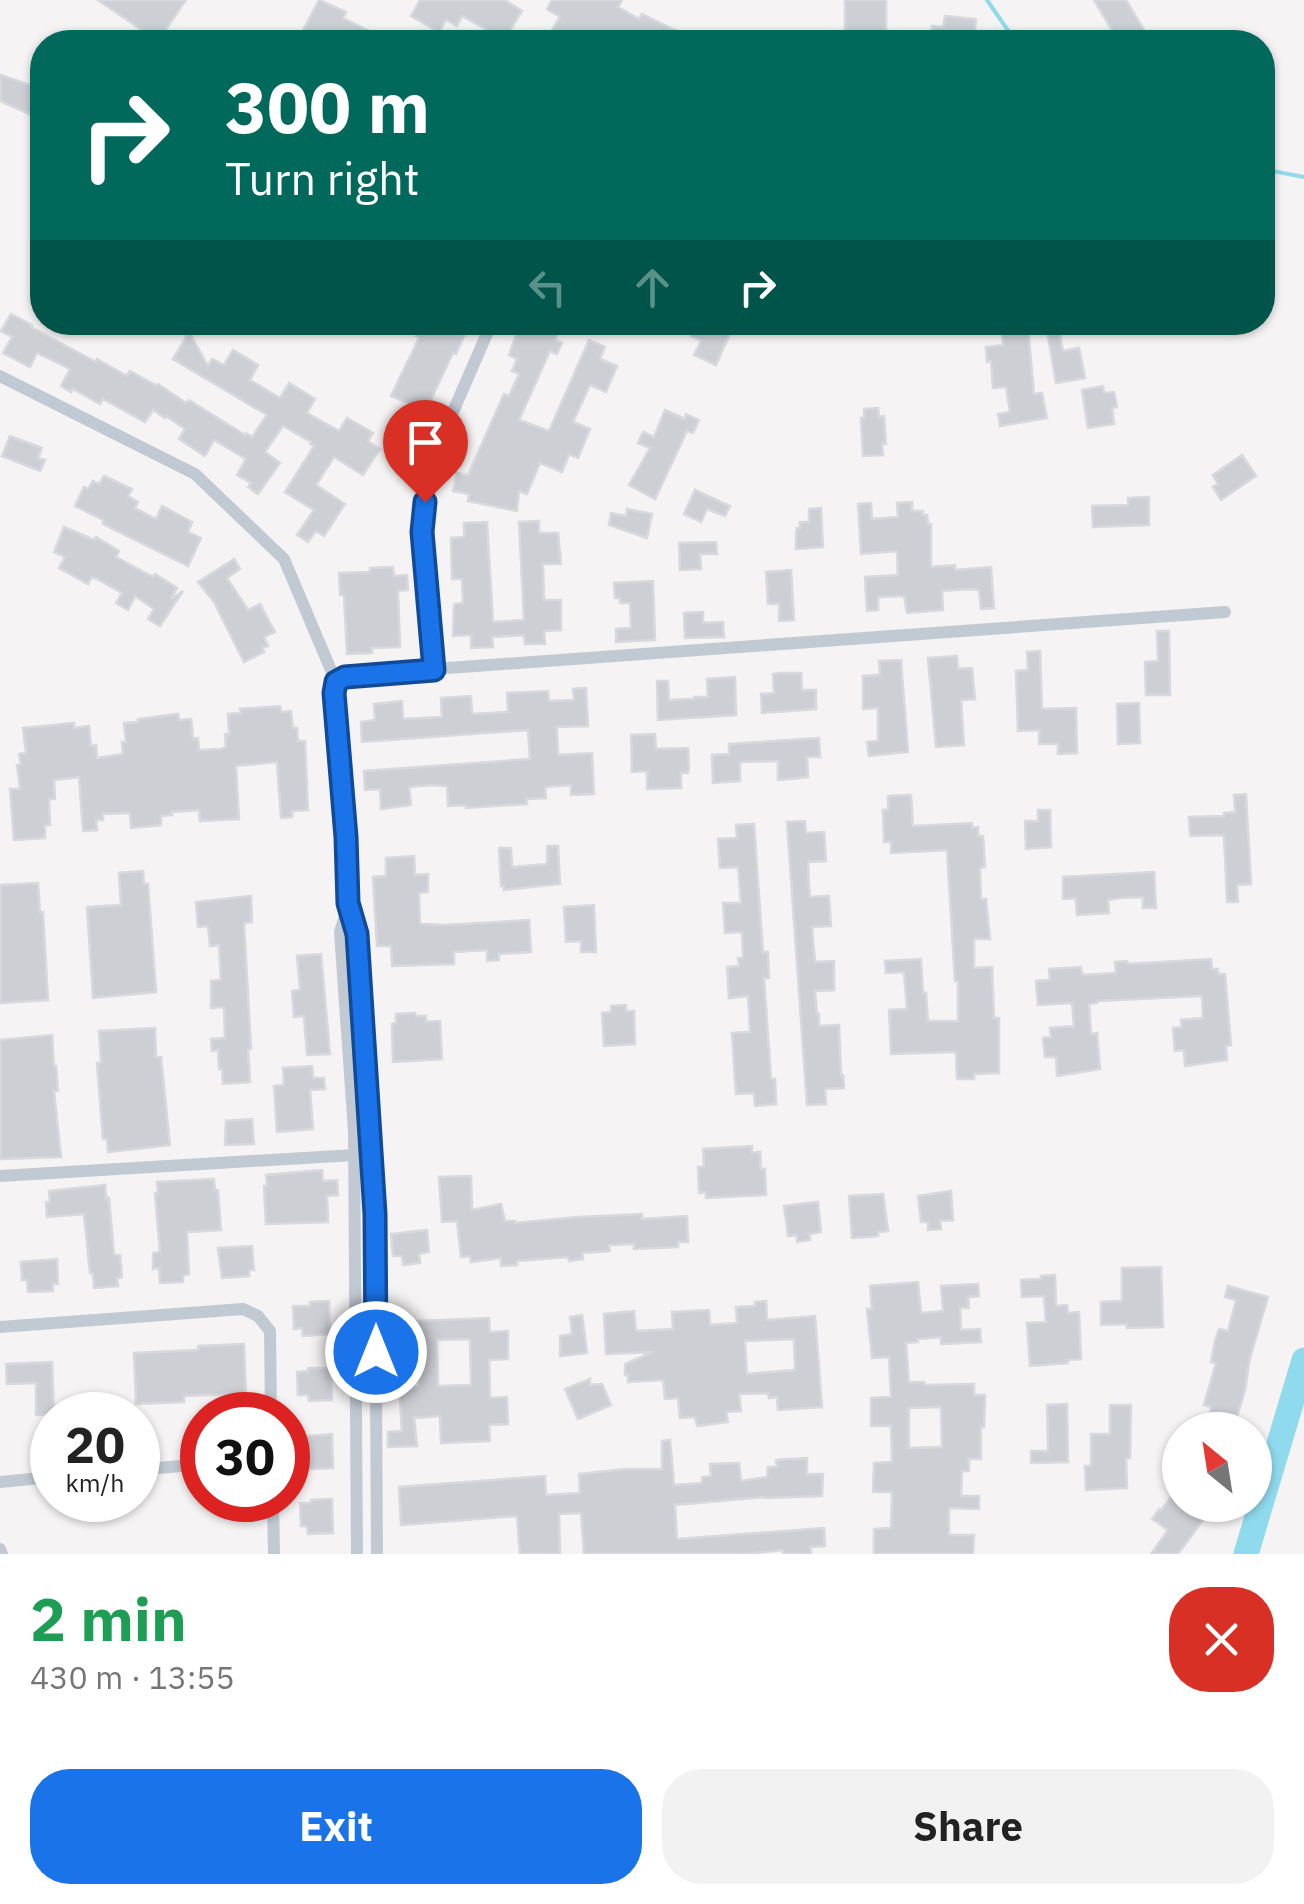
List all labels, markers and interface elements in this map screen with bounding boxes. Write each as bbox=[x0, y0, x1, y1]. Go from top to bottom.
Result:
text: 300 m bbox=[225, 61, 430, 152]
icon: right bbox=[60, 70, 190, 200]
text: Turn right bbox=[225, 149, 420, 207]
icon: left bbox=[520, 260, 575, 315]
icon: ahead bbox=[625, 260, 680, 315]
icon: right bbox=[730, 260, 785, 315]
pin bbox=[383, 400, 468, 503]
icon: arrive bbox=[398, 415, 453, 470]
position arrow bbox=[324, 1300, 428, 1404]
speed limit sign: 30 bbox=[180, 1392, 310, 1522]
text: 20 bbox=[65, 1412, 125, 1477]
north arrow bbox=[1162, 1412, 1272, 1522]
map controls bbox=[1162, 1412, 1272, 1522]
text: km/h bbox=[66, 1466, 124, 1499]
text: 2 min bbox=[30, 1579, 187, 1658]
button: close bbox=[1169, 1587, 1274, 1692]
text: 430 m · 13:55 bbox=[30, 1656, 235, 1698]
button: Exit bbox=[30, 1769, 642, 1884]
button: Share bbox=[662, 1769, 1274, 1884]

